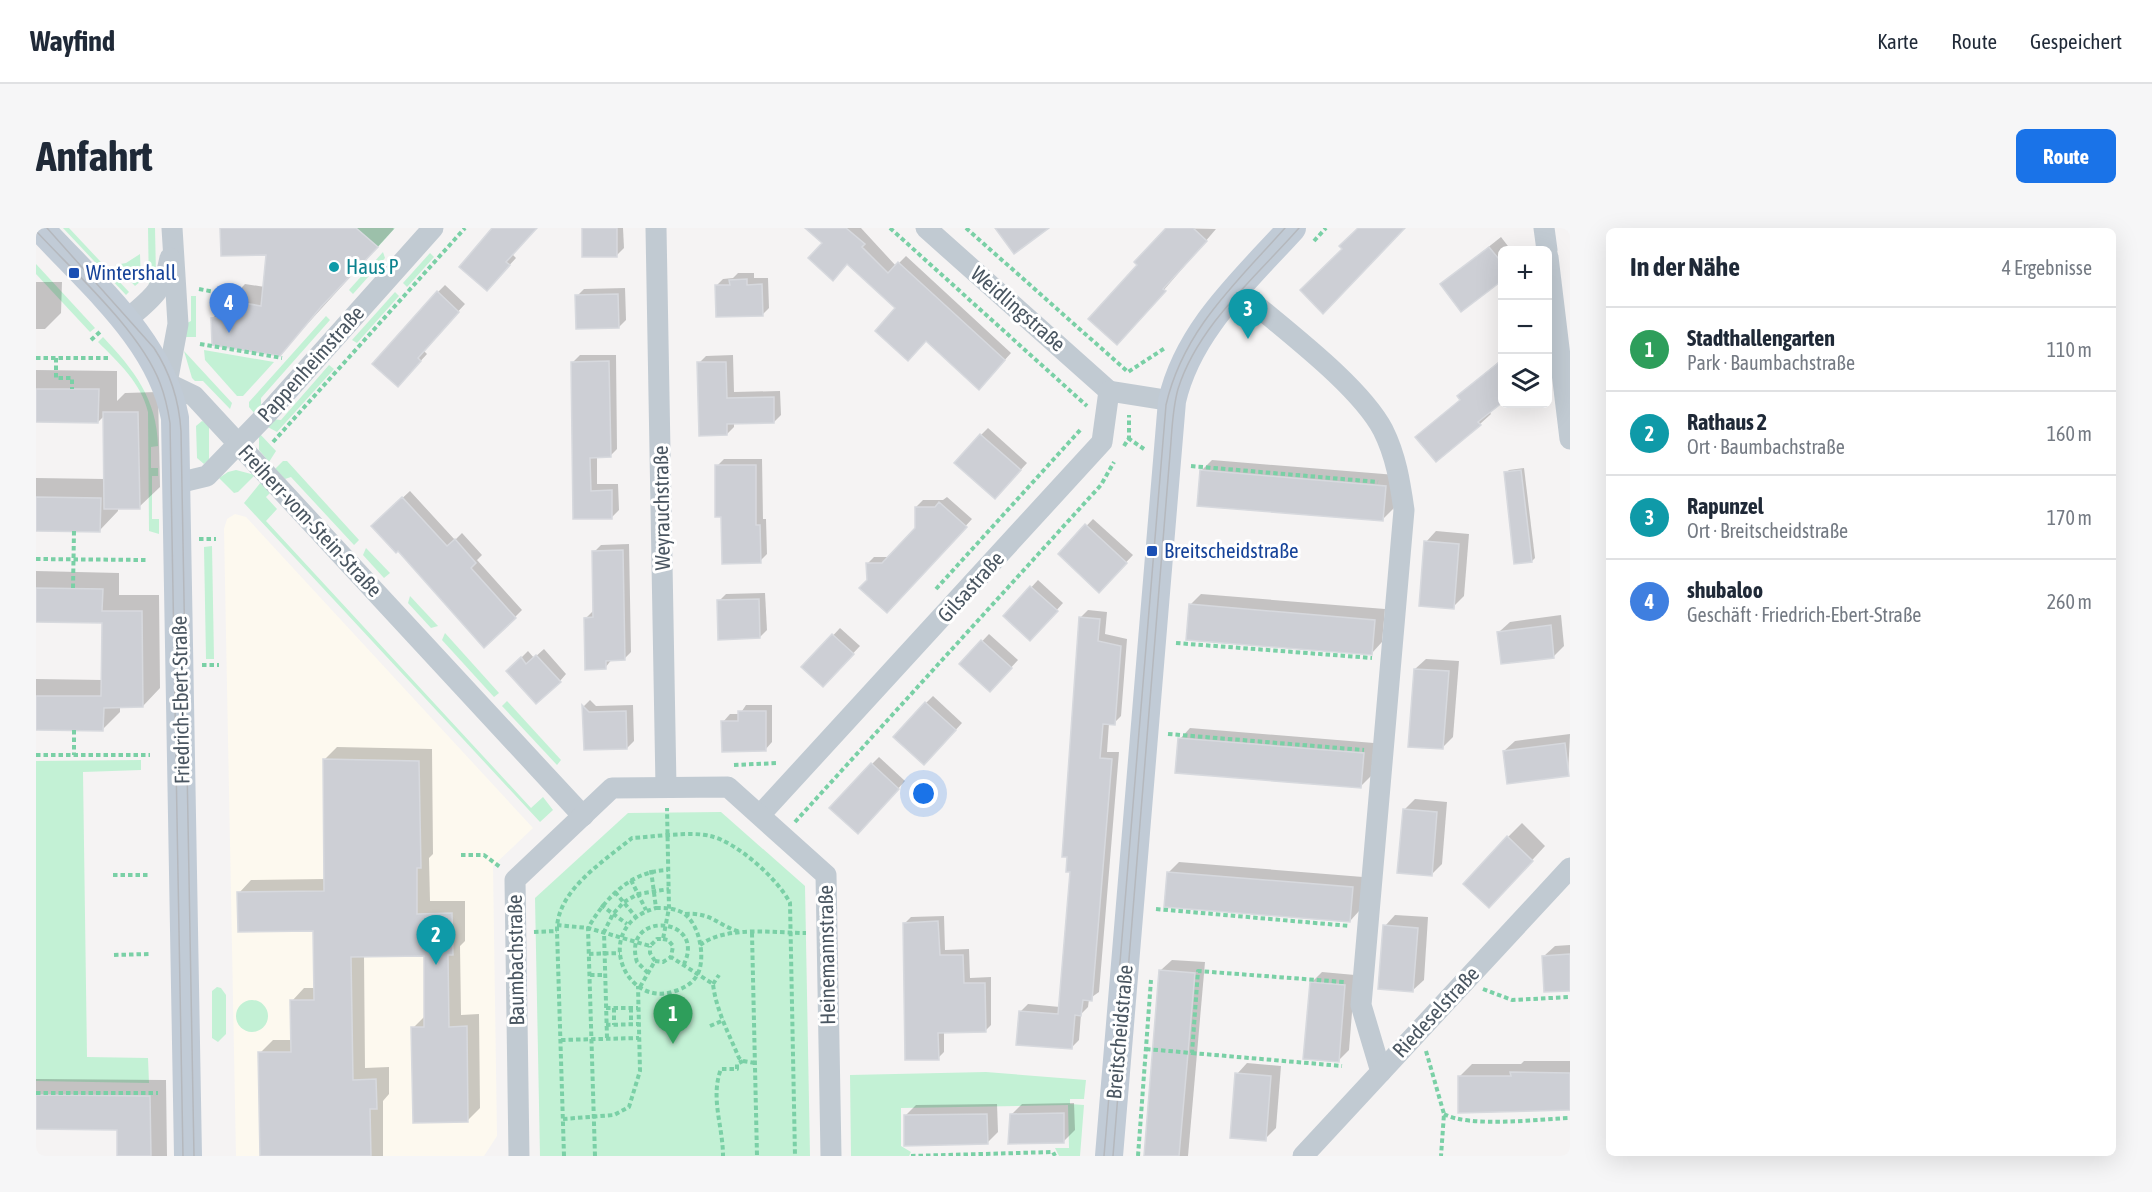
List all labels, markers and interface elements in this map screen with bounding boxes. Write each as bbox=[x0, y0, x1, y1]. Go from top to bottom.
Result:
text: Wayfind bbox=[30, 25, 115, 57]
text: Karte bbox=[1877, 29, 1918, 53]
text: Route bbox=[1951, 29, 1997, 53]
text: Gespeichert bbox=[2030, 29, 2122, 53]
button: Route bbox=[2016, 129, 2116, 183]
text: Anfahrt bbox=[36, 132, 153, 180]
map controls bbox=[1498, 246, 1552, 408]
button: + bbox=[1498, 246, 1552, 300]
text: In der Nähe bbox=[1630, 252, 1740, 282]
place label: Haus P bbox=[346, 254, 399, 278]
text: 4 Ergebnisse bbox=[2002, 256, 2092, 279]
place label: Wintershall bbox=[86, 260, 177, 284]
marker: Haus P bbox=[327, 260, 341, 274]
street label: Weidlingstraße bbox=[967, 261, 1071, 356]
marker: Wintershall bbox=[67, 266, 81, 280]
pin: 4 bbox=[210, 284, 248, 333]
pin: 3 bbox=[1228, 290, 1268, 339]
button: − bbox=[1498, 300, 1552, 354]
street label: Pappenheimstraße bbox=[252, 301, 368, 426]
text: Stadthallengarten bbox=[1687, 325, 1835, 351]
text: 1 bbox=[1645, 338, 1654, 361]
text: 110 m bbox=[2047, 338, 2092, 361]
text: Park · Baumbachstraße bbox=[1687, 351, 1855, 374]
button: layers bbox=[1498, 354, 1552, 408]
text: Rathaus 2 bbox=[1687, 409, 1767, 435]
text: 2 bbox=[1645, 422, 1654, 445]
text: 160 m bbox=[2047, 422, 2092, 445]
text: Ort · Baumbachstraße bbox=[1687, 435, 1845, 458]
street label: Freiherr-vom-Stein-Straße bbox=[234, 439, 387, 601]
street label: Weyrauchstraße bbox=[648, 446, 674, 571]
text: Rapunzel bbox=[1687, 493, 1763, 519]
text: 3 bbox=[1645, 506, 1654, 529]
text: 170 m bbox=[2047, 506, 2092, 529]
text: Ort · Breitscheidstraße bbox=[1687, 519, 1848, 542]
place label: Breitscheidstraße bbox=[1164, 538, 1299, 562]
marker: Breitscheidstraße bbox=[1145, 544, 1159, 558]
street label: Gilsastraße bbox=[932, 546, 1008, 627]
text: shubaloo bbox=[1687, 577, 1763, 603]
text: 4 bbox=[1645, 590, 1654, 613]
text: 260 m bbox=[2047, 590, 2092, 613]
text: Geschäft · Friedrich-Ebert-Straße bbox=[1687, 603, 1921, 626]
street label: Friedrich-Ebert-Straße bbox=[167, 616, 193, 784]
your location bbox=[909, 779, 938, 808]
street label: Heinemannstraße bbox=[813, 885, 839, 1025]
street label: Baumbachstraße bbox=[502, 894, 528, 1026]
pin: 2 bbox=[416, 916, 456, 965]
street label: Riedeselstraße bbox=[1387, 961, 1483, 1062]
street label: Breitscheidstraße bbox=[1101, 964, 1137, 1100]
pin: 1 bbox=[654, 994, 692, 1044]

